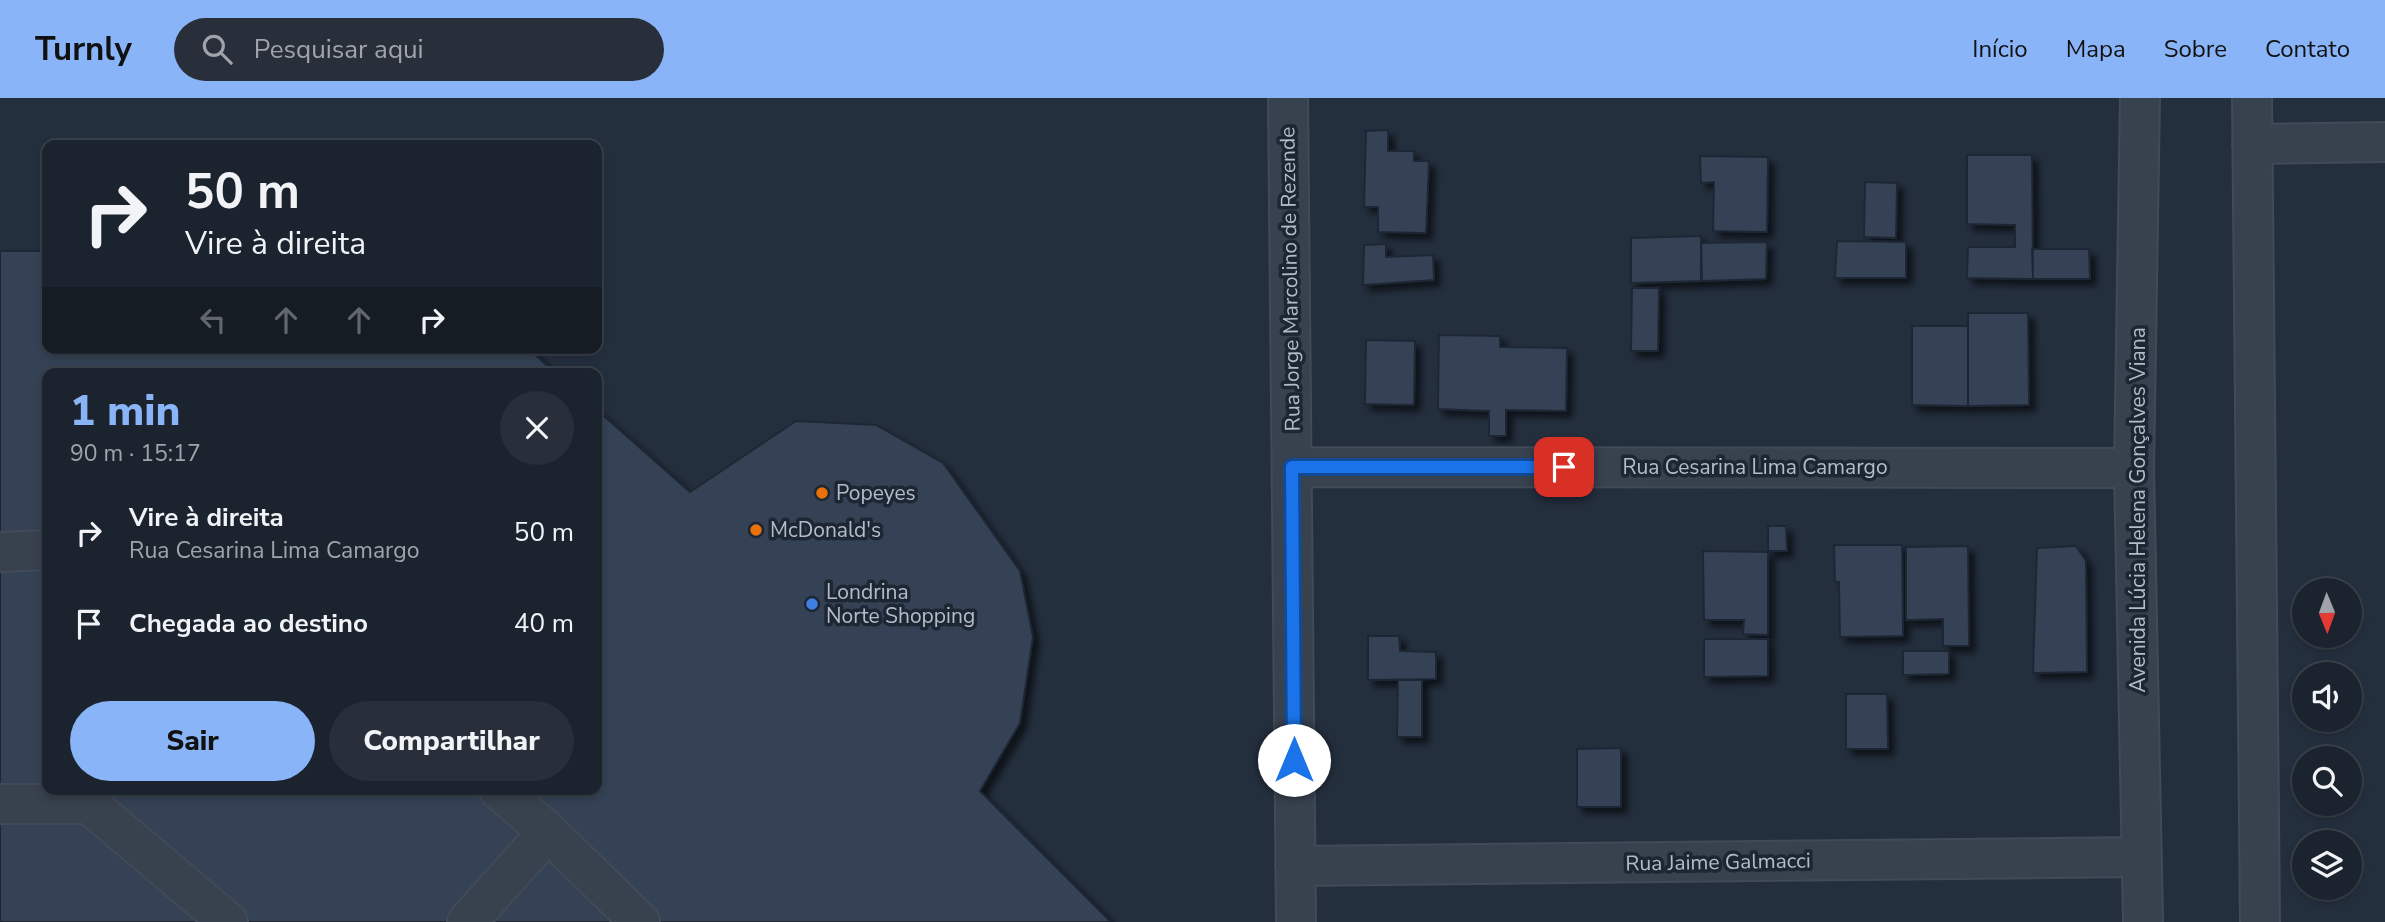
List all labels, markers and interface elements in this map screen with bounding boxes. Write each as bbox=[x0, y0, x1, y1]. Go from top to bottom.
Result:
search box bbox=[174, 18, 664, 81]
text: Turnly bbox=[35, 27, 132, 72]
icon: search bbox=[198, 30, 236, 68]
text: Pesquisar aqui bbox=[254, 32, 424, 67]
text: Início bbox=[1972, 33, 2028, 65]
text: Mapa bbox=[2066, 33, 2126, 65]
text: Sobre bbox=[2164, 33, 2227, 65]
text: Contato bbox=[2265, 33, 2350, 65]
street label: Rua Jorge Marcolino de Rezende bbox=[1273, 126, 1307, 432]
text: 50 m bbox=[185, 158, 300, 225]
icon: right bbox=[70, 168, 161, 259]
text: Vire à direita bbox=[185, 222, 366, 265]
icon: left bbox=[194, 301, 232, 339]
icon: ahead bbox=[267, 301, 305, 339]
icon: ahead bbox=[340, 301, 378, 339]
icon: right bbox=[413, 301, 451, 339]
street label: Avenida Lúcia Helena Gonçalves Viana bbox=[2124, 327, 2152, 693]
text: 1 min bbox=[70, 383, 180, 440]
button: close bbox=[500, 391, 574, 465]
pin bbox=[1534, 437, 1594, 497]
text: 90 m · 15:17 bbox=[70, 438, 201, 469]
icon: arrive bbox=[1545, 448, 1583, 486]
street label: Rua Cesarina Lima Camargo bbox=[1622, 453, 1888, 481]
place label: Popeyes bbox=[836, 479, 916, 507]
marker: Popeyes bbox=[814, 485, 830, 501]
text: Vire à direita bbox=[129, 500, 284, 535]
icon: right bbox=[70, 514, 108, 552]
text: 50 m bbox=[514, 515, 574, 550]
place label: McDonald's bbox=[770, 516, 881, 544]
marker: McDonald's bbox=[748, 522, 764, 538]
text: Rua Cesarina Lima Camargo bbox=[129, 535, 419, 566]
place label: Londrina Norte Shopping bbox=[826, 578, 975, 630]
north arrow bbox=[2292, 578, 2362, 648]
map controls bbox=[2292, 578, 2362, 900]
marker: Londrina Norte Shopping bbox=[804, 596, 820, 612]
icon: arrive bbox=[70, 605, 108, 643]
text: Chegada ao destino bbox=[129, 606, 368, 641]
text: 40 m bbox=[514, 606, 574, 641]
button: sound bbox=[2292, 662, 2362, 732]
button: Sair bbox=[70, 701, 315, 781]
button: Compartilhar bbox=[329, 701, 574, 781]
position arrow bbox=[1257, 723, 1331, 797]
button: search bbox=[2292, 746, 2362, 816]
button: layers bbox=[2292, 830, 2362, 900]
street label: Rua Jaime Galmacci bbox=[1625, 846, 1811, 878]

